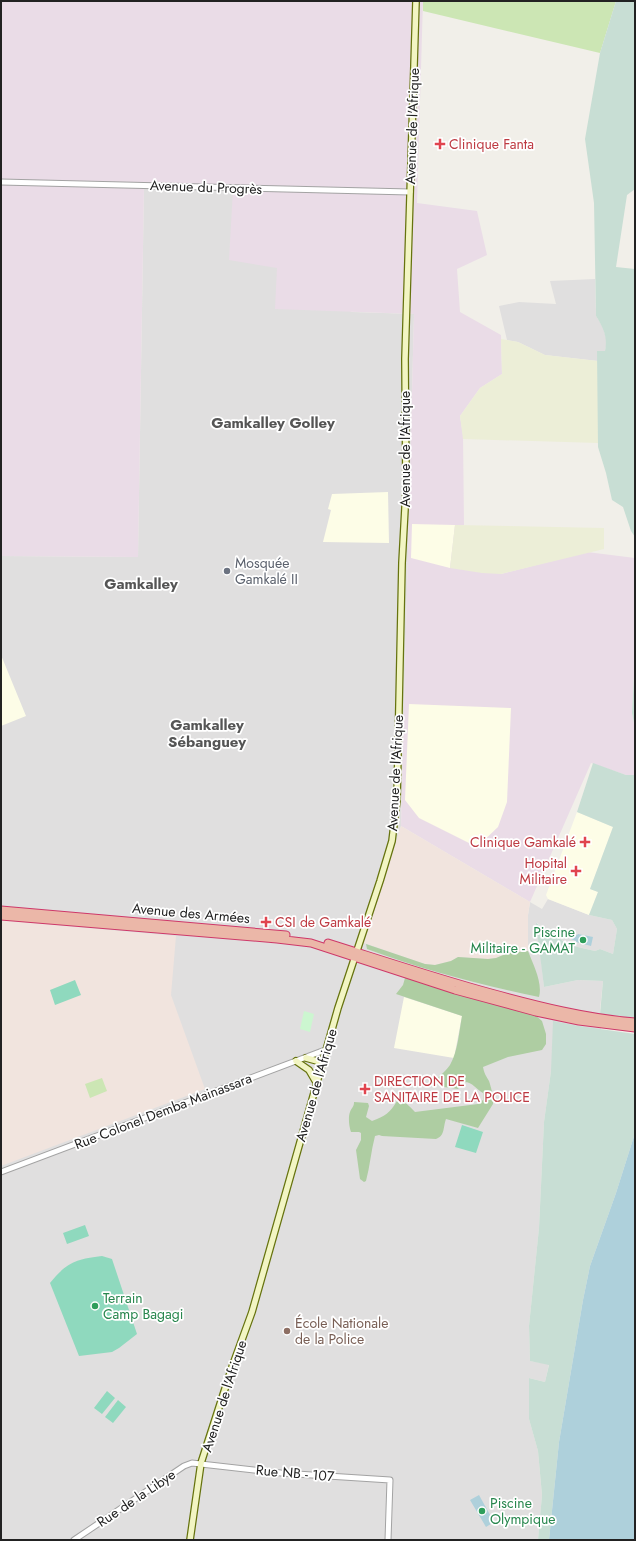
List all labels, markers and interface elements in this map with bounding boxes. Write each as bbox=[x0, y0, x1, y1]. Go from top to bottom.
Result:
street label: Avenue de l'Afrique bbox=[400, 67, 424, 185]
place label: Clinique Fanta bbox=[449, 134, 534, 154]
marker: Clinique Fanta bbox=[434, 138, 446, 150]
street label: Avenue du Progrès bbox=[149, 175, 263, 199]
street label: Avenue de l'Afrique bbox=[395, 391, 415, 507]
district label: Gamkalley Golley bbox=[211, 412, 335, 434]
place label: Mosquée Gamkalé II bbox=[235, 553, 298, 589]
marker: Mosquée Gamkalé II bbox=[222, 566, 232, 576]
district label: Gamkalley bbox=[104, 573, 178, 595]
district label: Gamkalley Sébanguey bbox=[168, 714, 246, 753]
street label: Avenue de l'Afrique bbox=[382, 714, 408, 832]
place label: Clinique Gamkalé bbox=[470, 832, 576, 852]
marker: Clinique Gamkalé bbox=[579, 836, 591, 848]
place label: Hopital Militaire bbox=[520, 853, 567, 889]
marker: Hopital Militaire bbox=[570, 865, 582, 877]
street label: Avenue des Armées bbox=[131, 898, 251, 928]
place label: CSI de Gamkalé bbox=[275, 912, 371, 932]
marker: CSI de Gamkalé bbox=[260, 916, 272, 928]
place label: Piscine Militaire - GAMAT bbox=[471, 922, 575, 958]
marker: Piscine Militaire - GAMAT bbox=[578, 935, 588, 945]
street label: Avenue de l'Afrique bbox=[290, 1026, 342, 1144]
street label: Rue Colonel Demba Mainassara bbox=[71, 1068, 255, 1154]
place label: DIRECTION DE SANITAIRE DE LA POLICE bbox=[374, 1071, 530, 1107]
marker: DIRECTION DE SANITAIRE DE LA POLICE bbox=[359, 1083, 371, 1095]
place label: Terrain Camp Bagagi bbox=[103, 1288, 183, 1324]
marker: Terrain Camp Bagagi bbox=[90, 1301, 100, 1311]
place label: École Nationale de la Police bbox=[295, 1313, 388, 1349]
marker: École Nationale de la Police bbox=[282, 1326, 292, 1336]
street label: Avenue de l'Afrique bbox=[196, 1337, 252, 1455]
street label: Rue NB - 107 bbox=[255, 1460, 336, 1486]
street label: Rue de la Libye bbox=[93, 1464, 179, 1532]
place label: Piscine Olympique bbox=[490, 1493, 556, 1529]
marker: Piscine Olympique bbox=[477, 1506, 487, 1516]

